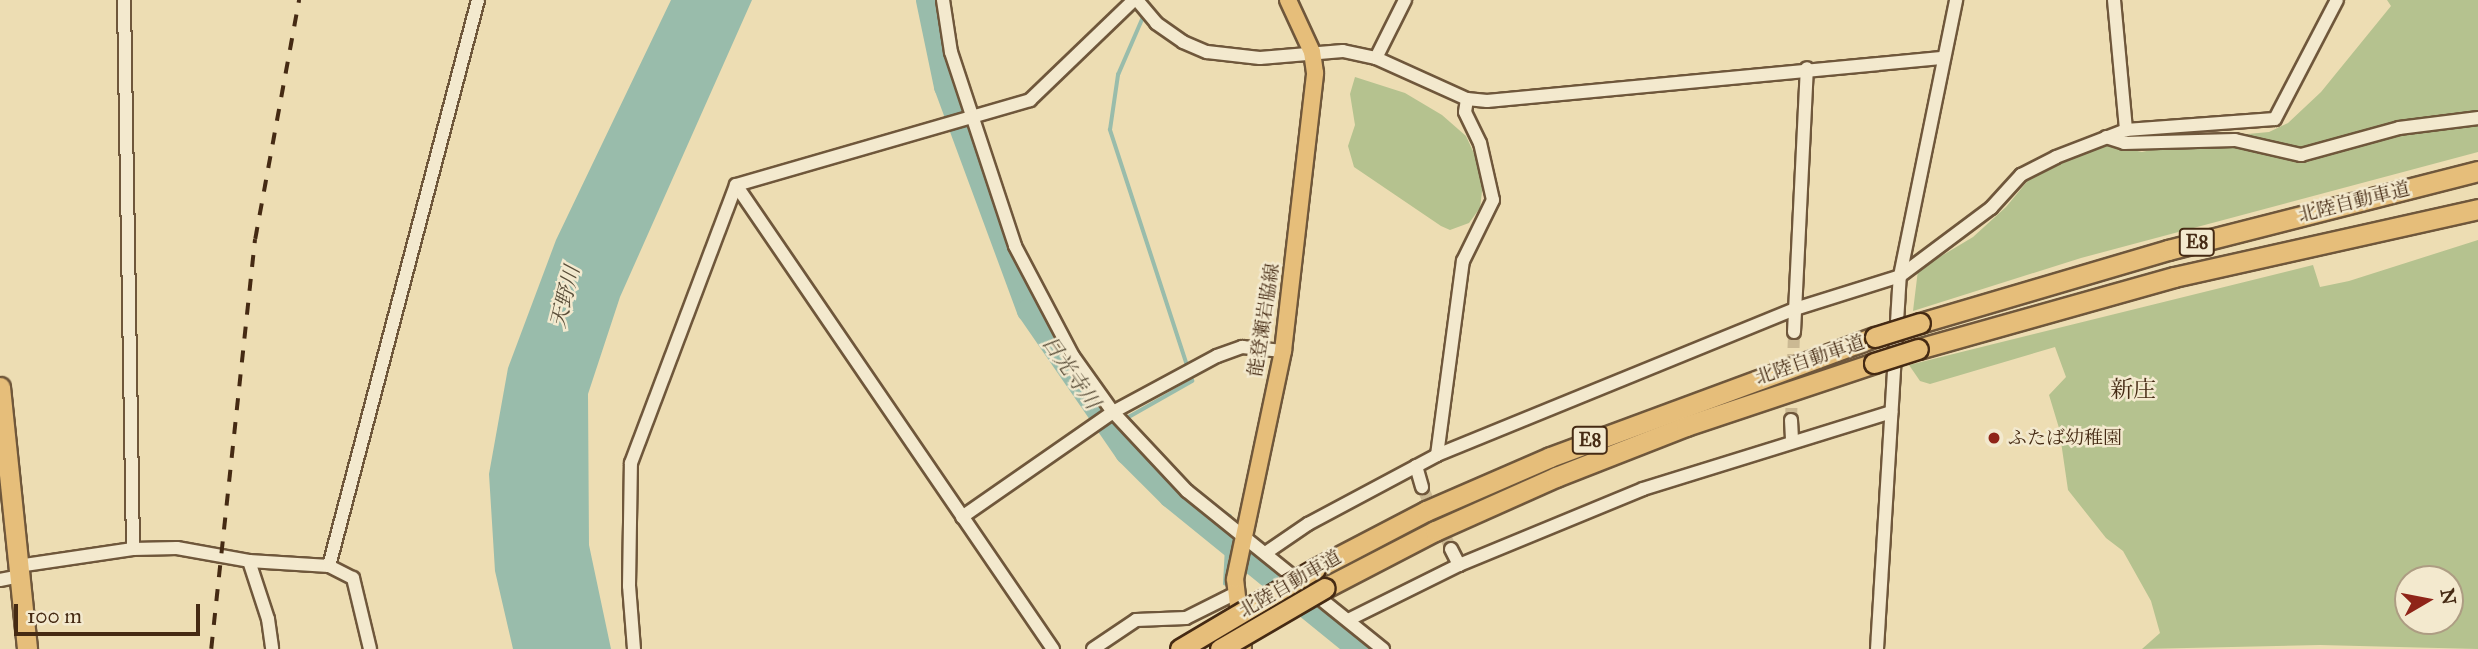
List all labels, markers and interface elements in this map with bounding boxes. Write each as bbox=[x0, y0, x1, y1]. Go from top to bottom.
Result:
street label: 北陸自動車道 bbox=[2296, 177, 2412, 227]
road number: E8 bbox=[2178, 228, 2216, 256]
street label: 能登瀬岩脇線 bbox=[1244, 262, 1284, 378]
water label: 天野川 bbox=[545, 263, 585, 331]
water label: 日光寺川 bbox=[1037, 330, 1105, 414]
street label: 北陸自動車道 bbox=[1752, 331, 1868, 389]
district label: 新庄 bbox=[2110, 375, 2156, 403]
road number: E8 bbox=[1571, 426, 1609, 454]
place label: ふたば幼稚園 bbox=[2008, 427, 2122, 449]
marker: ふたば幼稚園 bbox=[1986, 430, 2002, 446]
street label: 北陸自動車道 bbox=[1235, 546, 1345, 622]
north arrow bbox=[2394, 565, 2464, 635]
text: N bbox=[2435, 587, 2461, 607]
scale bar bbox=[18, 590, 203, 634]
text: 100 m bbox=[27, 603, 82, 629]

